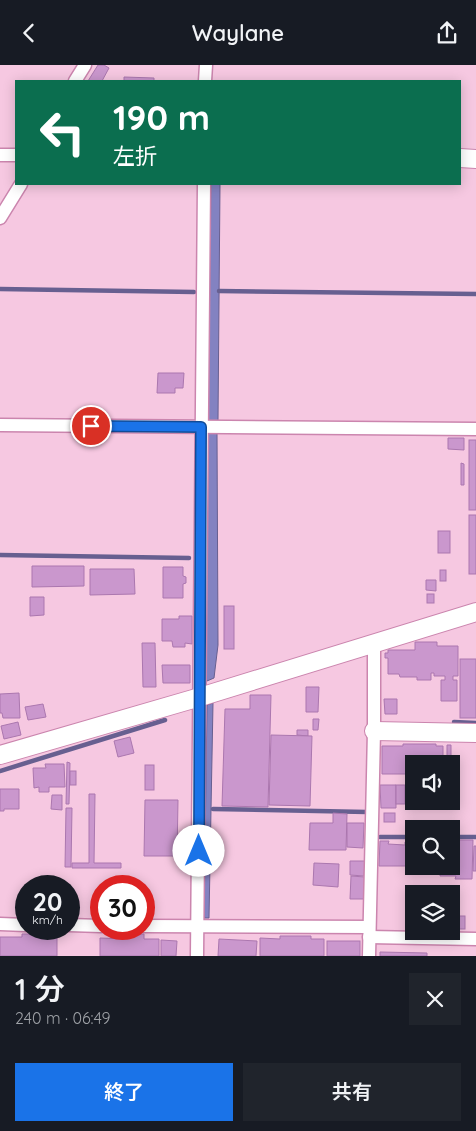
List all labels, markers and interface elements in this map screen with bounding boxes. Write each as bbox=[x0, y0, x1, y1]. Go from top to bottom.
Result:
icon: back bbox=[15, 19, 43, 47]
text: Waylane bbox=[192, 19, 284, 47]
icon: share bbox=[433, 19, 461, 47]
text: 190 m bbox=[113, 95, 210, 139]
icon: left bbox=[30, 100, 95, 165]
text: 左折 bbox=[113, 142, 157, 170]
pin bbox=[70, 405, 112, 447]
icon: arrive bbox=[77, 412, 105, 440]
map controls bbox=[405, 755, 460, 940]
button: sound bbox=[405, 755, 460, 810]
button: search bbox=[405, 820, 460, 875]
position arrow bbox=[172, 824, 224, 876]
speed limit sign: 30 bbox=[90, 875, 155, 940]
button: layers bbox=[405, 885, 460, 940]
text: 20 bbox=[33, 886, 62, 917]
text: km/h bbox=[32, 912, 63, 927]
text: 1 分 bbox=[15, 970, 65, 1008]
button: close bbox=[409, 973, 461, 1025]
text: 240 m · 06:49 bbox=[15, 1008, 111, 1028]
button: 終了 bbox=[15, 1063, 233, 1121]
button: 共有 bbox=[243, 1063, 461, 1121]

